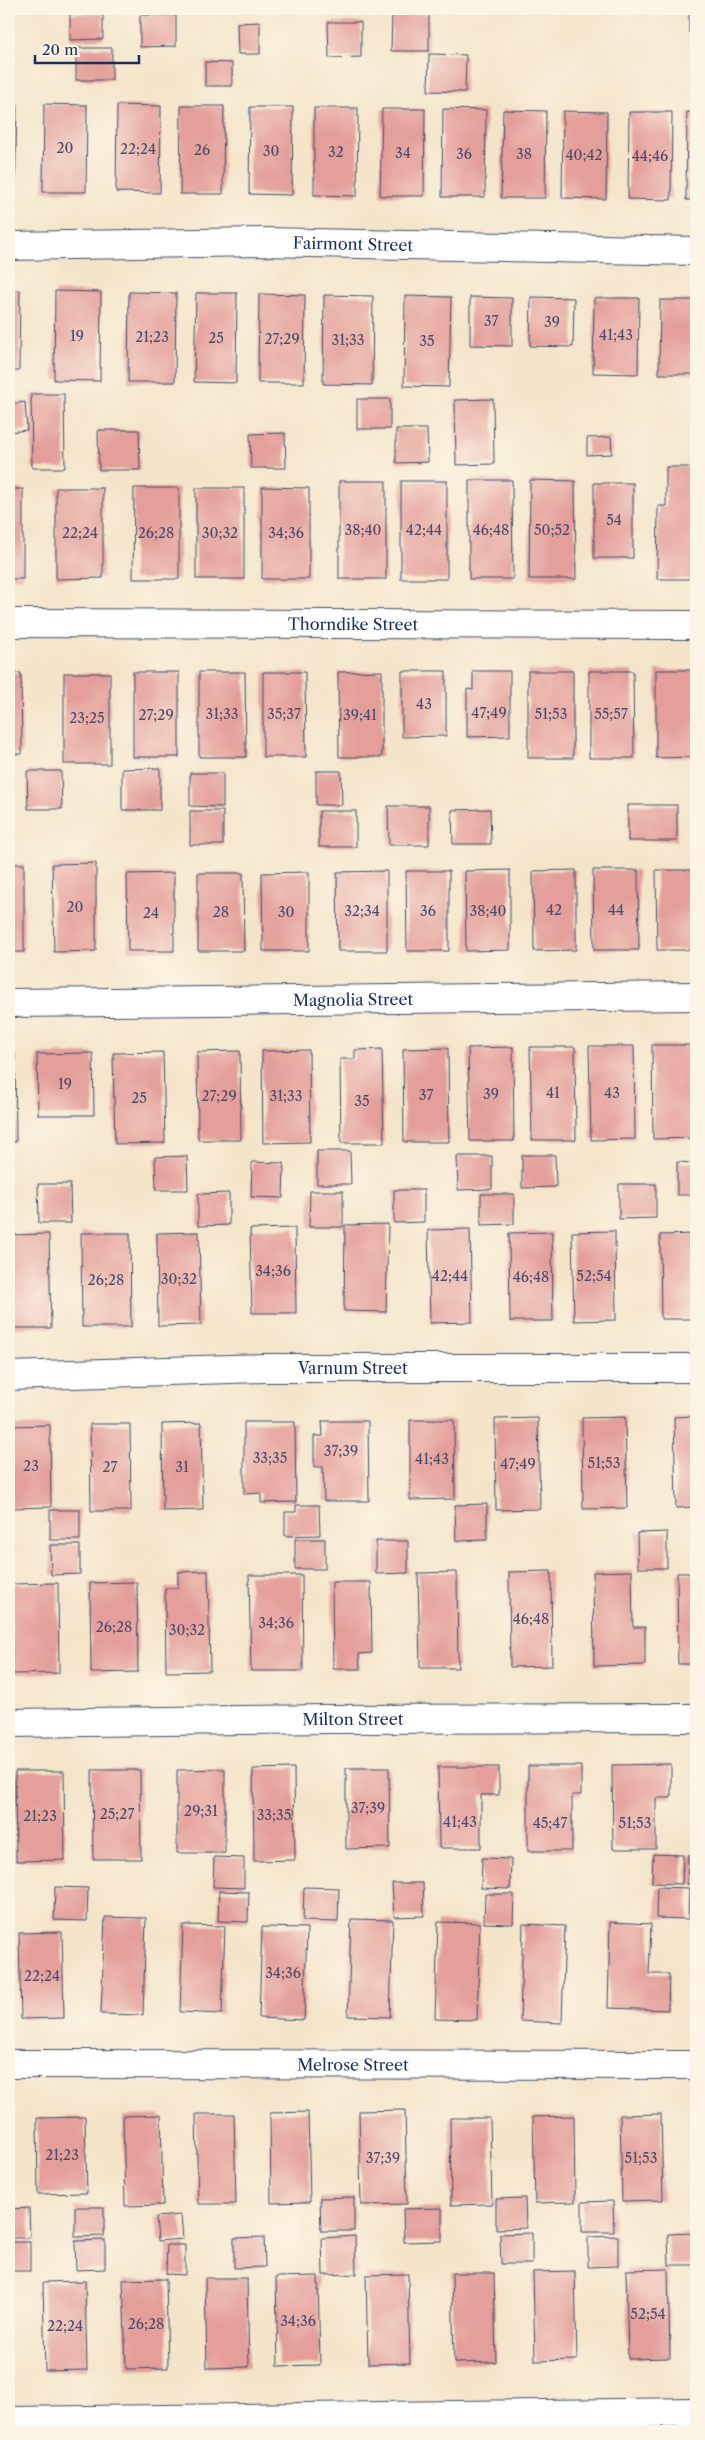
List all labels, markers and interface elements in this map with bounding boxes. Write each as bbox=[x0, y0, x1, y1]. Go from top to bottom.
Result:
scale bar bbox=[35, 32, 139, 64]
text: 20 m bbox=[42, 40, 78, 59]
house number: 20 bbox=[57, 139, 74, 157]
house number: 22;24 bbox=[120, 140, 156, 158]
house number: 26 bbox=[194, 141, 210, 159]
house number: 30 bbox=[263, 142, 279, 160]
house number: 32 bbox=[328, 143, 344, 161]
house number: 34 bbox=[395, 144, 411, 162]
house number: 36 bbox=[456, 145, 472, 163]
house number: 38 bbox=[516, 145, 532, 163]
house number: 40;42 bbox=[565, 146, 603, 164]
house number: 44;46 bbox=[632, 147, 668, 165]
street label: Fairmont Street bbox=[293, 233, 413, 255]
house number: 37 bbox=[484, 312, 498, 330]
house number: 39 bbox=[544, 313, 560, 331]
house number: 41;43 bbox=[599, 326, 633, 344]
house number: 19 bbox=[70, 327, 84, 345]
house number: 21;23 bbox=[135, 328, 169, 346]
house number: 25 bbox=[208, 329, 224, 347]
house number: 27;29 bbox=[264, 330, 300, 348]
house number: 31;33 bbox=[332, 331, 365, 349]
house number: 35 bbox=[419, 332, 435, 350]
house number: 54 bbox=[606, 511, 622, 529]
house number: 38;40 bbox=[345, 521, 382, 539]
house number: 42;44 bbox=[406, 521, 442, 539]
house number: 46;48 bbox=[473, 521, 509, 539]
house number: 50;52 bbox=[534, 521, 570, 539]
house number: 22;24 bbox=[62, 524, 98, 542]
house number: 26;28 bbox=[138, 524, 174, 542]
house number: 30;32 bbox=[202, 524, 238, 542]
house number: 34;36 bbox=[268, 524, 304, 542]
street label: Thorndike Street bbox=[288, 614, 419, 634]
house number: 43 bbox=[416, 695, 432, 713]
house number: 47;49 bbox=[471, 704, 507, 722]
house number: 31;33 bbox=[206, 705, 239, 723]
house number: 35;37 bbox=[267, 705, 301, 723]
house number: 51;53 bbox=[535, 705, 567, 723]
house number: 55;57 bbox=[594, 705, 628, 723]
house number: 27;29 bbox=[138, 706, 174, 724]
house number: 39;41 bbox=[343, 706, 377, 724]
house number: 23;25 bbox=[69, 709, 105, 727]
house number: 20 bbox=[67, 898, 84, 916]
house number: 42 bbox=[546, 901, 562, 919]
house number: 44 bbox=[608, 901, 624, 919]
house number: 32;34 bbox=[344, 902, 380, 920]
house number: 36 bbox=[420, 902, 436, 920]
house number: 38;40 bbox=[470, 902, 507, 920]
house number: 28 bbox=[213, 903, 229, 921]
house number: 30 bbox=[278, 903, 294, 921]
house number: 24 bbox=[143, 904, 159, 922]
street label: Magnolia Street bbox=[293, 989, 414, 1010]
house number: 19 bbox=[58, 1075, 72, 1093]
house number: 41 bbox=[546, 1084, 560, 1102]
house number: 43 bbox=[604, 1084, 620, 1102]
house number: 39 bbox=[483, 1085, 499, 1103]
house number: 37 bbox=[419, 1086, 433, 1104]
house number: 27;29 bbox=[201, 1087, 237, 1105]
house number: 31;33 bbox=[270, 1087, 303, 1105]
house number: 25 bbox=[131, 1089, 147, 1107]
house number: 35 bbox=[354, 1092, 370, 1110]
house number: 34;36 bbox=[255, 1262, 291, 1280]
house number: 42;44 bbox=[432, 1267, 468, 1285]
house number: 52;54 bbox=[576, 1267, 612, 1285]
house number: 46;48 bbox=[513, 1268, 549, 1286]
house number: 30;32 bbox=[161, 1270, 197, 1288]
house number: 26;28 bbox=[88, 1271, 124, 1289]
street label: Varnum Street bbox=[297, 1358, 408, 1378]
house number: 37;39 bbox=[324, 1442, 358, 1460]
house number: 33;35 bbox=[253, 1449, 287, 1467]
house number: 41;43 bbox=[415, 1450, 449, 1468]
house number: 51;53 bbox=[588, 1454, 620, 1472]
house number: 47;49 bbox=[500, 1455, 536, 1473]
house number: 23 bbox=[23, 1457, 39, 1475]
house number: 27 bbox=[103, 1458, 118, 1476]
house number: 31 bbox=[175, 1458, 189, 1476]
house number: 46;48 bbox=[513, 1610, 549, 1628]
house number: 34;36 bbox=[258, 1614, 294, 1632]
house number: 26;28 bbox=[96, 1618, 132, 1636]
house number: 30;32 bbox=[169, 1621, 205, 1639]
street label: Milton Street bbox=[302, 1709, 404, 1729]
house number: 37;39 bbox=[351, 1799, 385, 1817]
house number: 29;31 bbox=[184, 1802, 218, 1820]
house number: 25;27 bbox=[100, 1805, 134, 1823]
house number: 33;35 bbox=[257, 1806, 291, 1824]
house number: 21;23 bbox=[23, 1807, 57, 1825]
house number: 41;43 bbox=[443, 1813, 477, 1831]
house number: 45;47 bbox=[533, 1814, 567, 1832]
house number: 51;53 bbox=[619, 1814, 651, 1832]
house number: 34;36 bbox=[265, 1964, 301, 1982]
house number: 22;24 bbox=[24, 1967, 60, 1985]
street label: Melrose Street bbox=[297, 2054, 409, 2075]
house number: 21;23 bbox=[45, 2146, 79, 2164]
house number: 37;39 bbox=[366, 2149, 400, 2167]
house number: 51;53 bbox=[625, 2149, 657, 2167]
house number: 52;54 bbox=[630, 2305, 666, 2323]
house number: 34;36 bbox=[280, 2312, 316, 2330]
house number: 26;28 bbox=[128, 2315, 164, 2333]
house number: 22;24 bbox=[47, 2317, 83, 2335]

